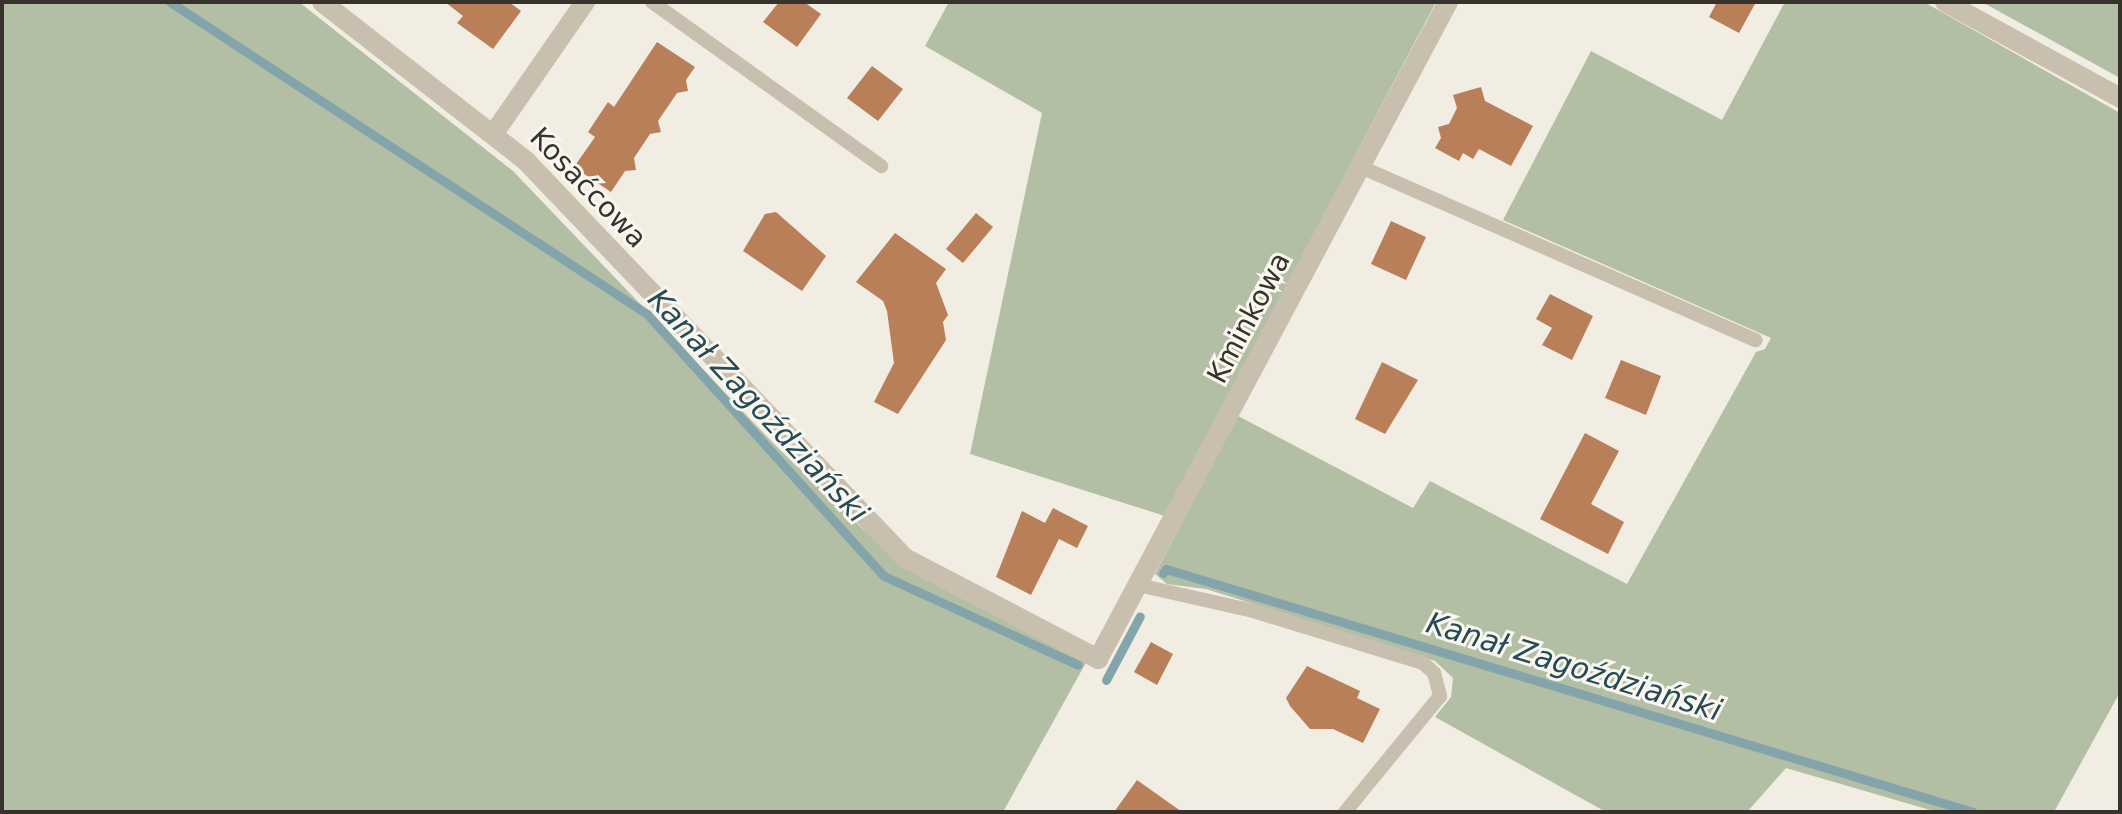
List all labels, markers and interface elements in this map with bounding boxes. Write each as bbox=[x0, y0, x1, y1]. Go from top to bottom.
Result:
street label: Kosaćcowa bbox=[522, 121, 654, 255]
street label: Kminkowa bbox=[1200, 247, 1298, 389]
water label: Kanał Zagoździański bbox=[640, 282, 876, 530]
water label: Kanał Zagoździański bbox=[1422, 605, 1726, 729]

